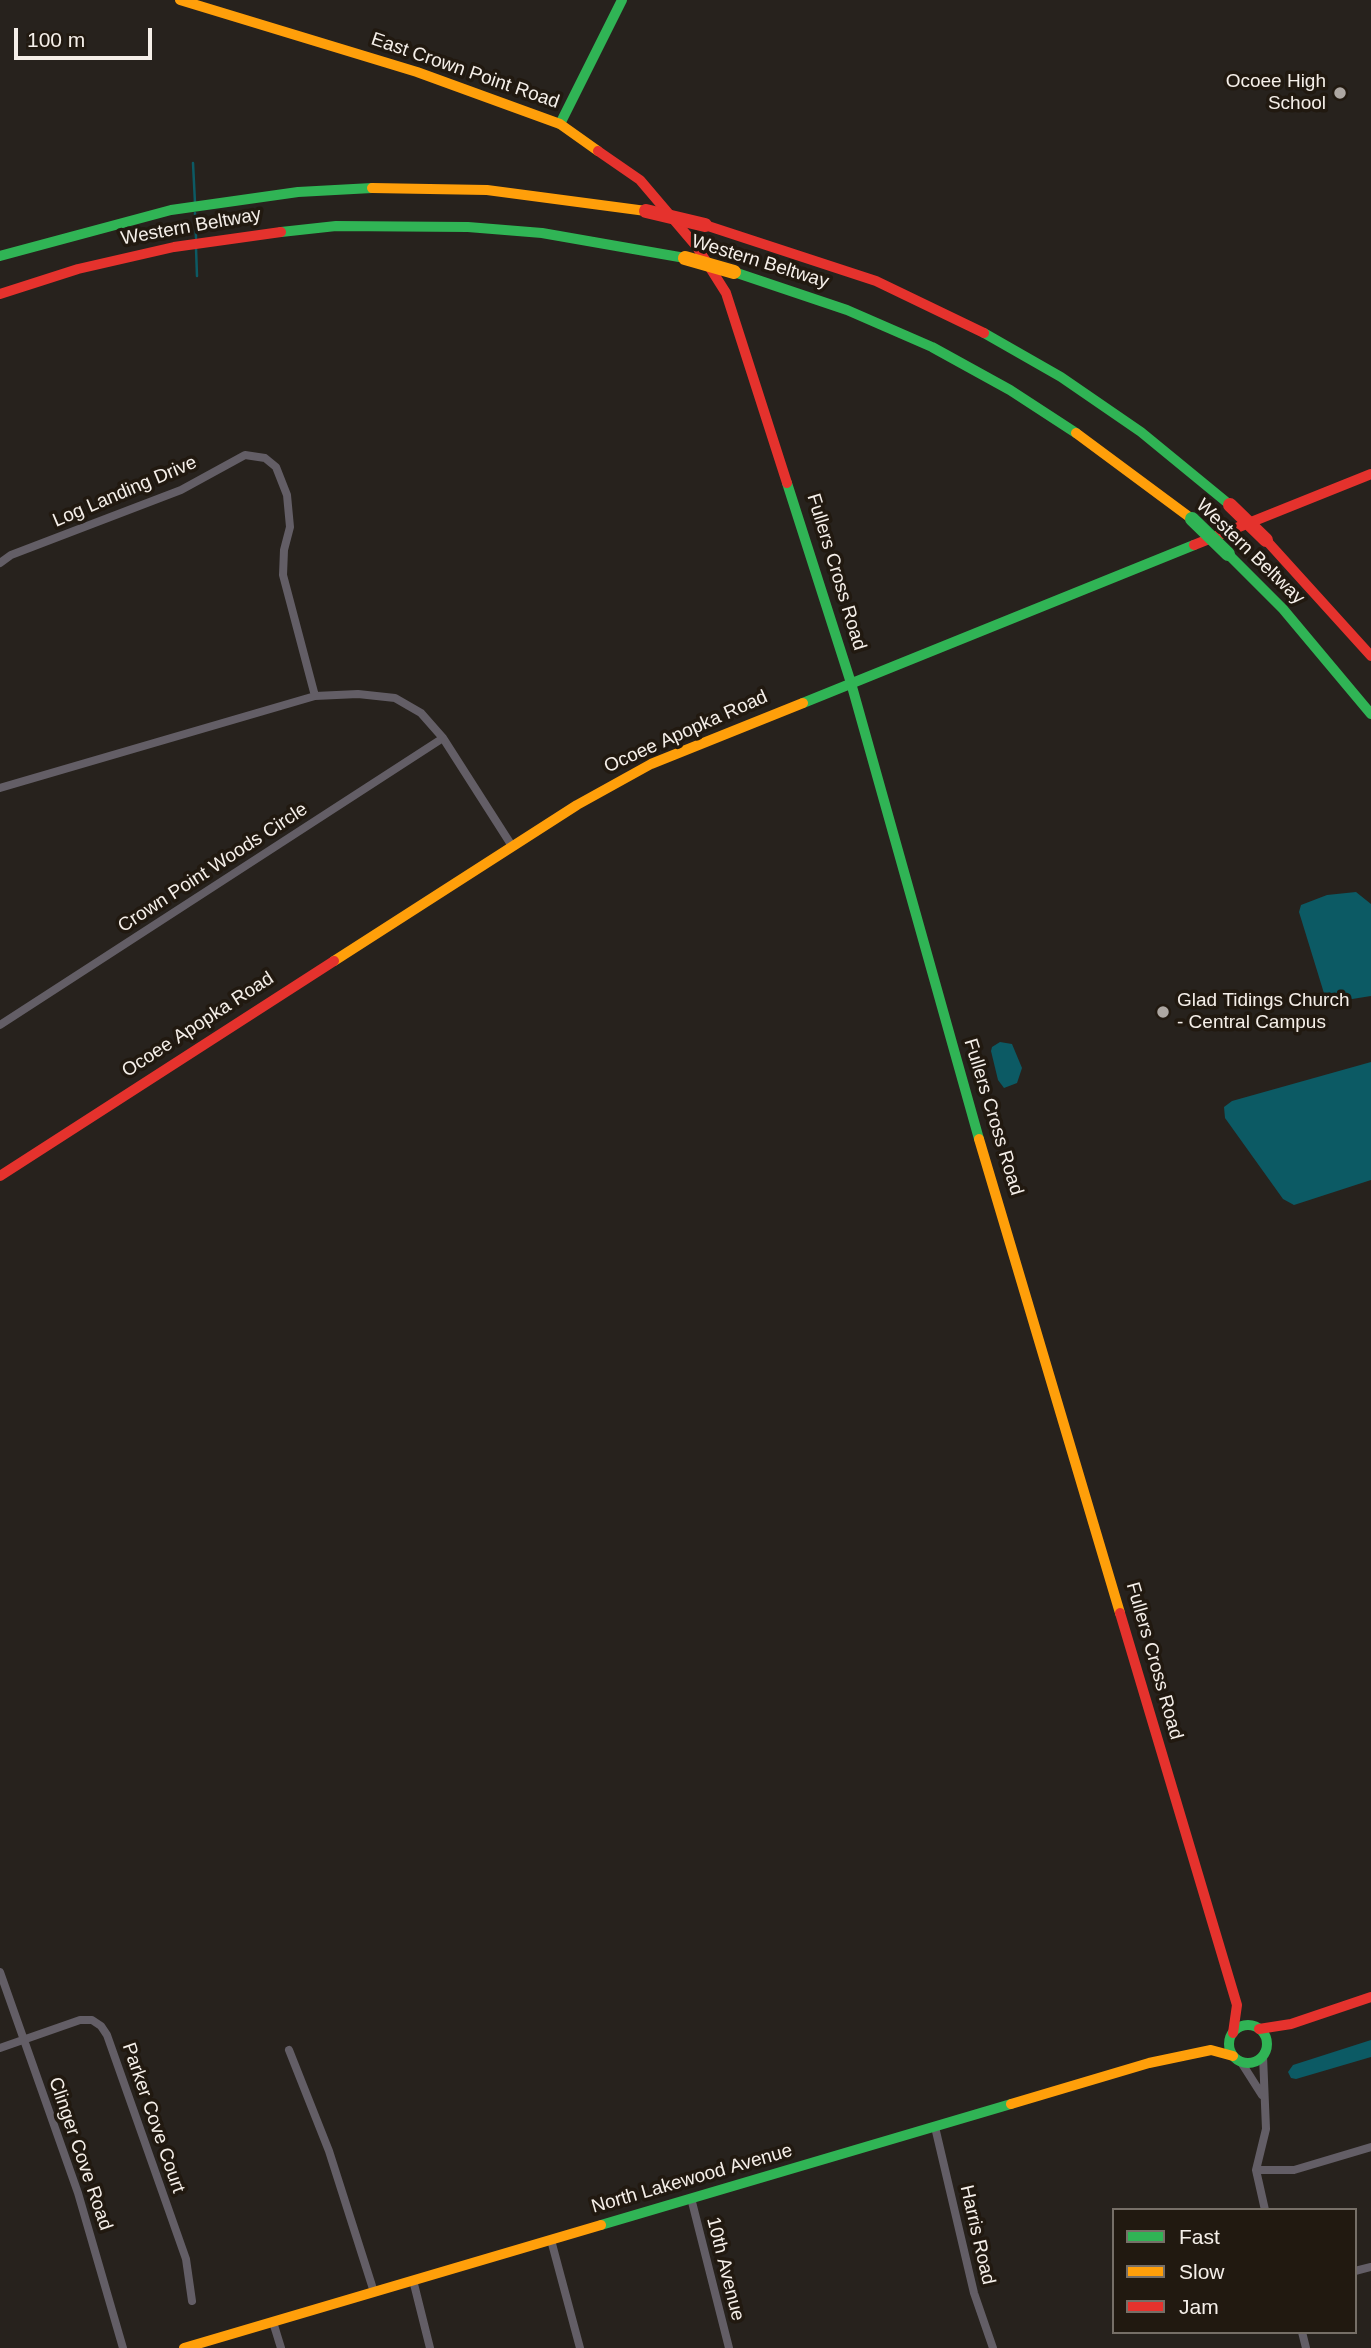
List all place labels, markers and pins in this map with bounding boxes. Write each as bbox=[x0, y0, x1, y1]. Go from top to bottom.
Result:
place label: Ocoee High School bbox=[1226, 71, 1326, 115]
marker: Ocoee High School bbox=[1332, 85, 1348, 101]
place label: Glad Tidings Church - Central Campus bbox=[1177, 990, 1349, 1034]
marker: Glad Tidings Church - Central Campus bbox=[1155, 1004, 1171, 1020]

